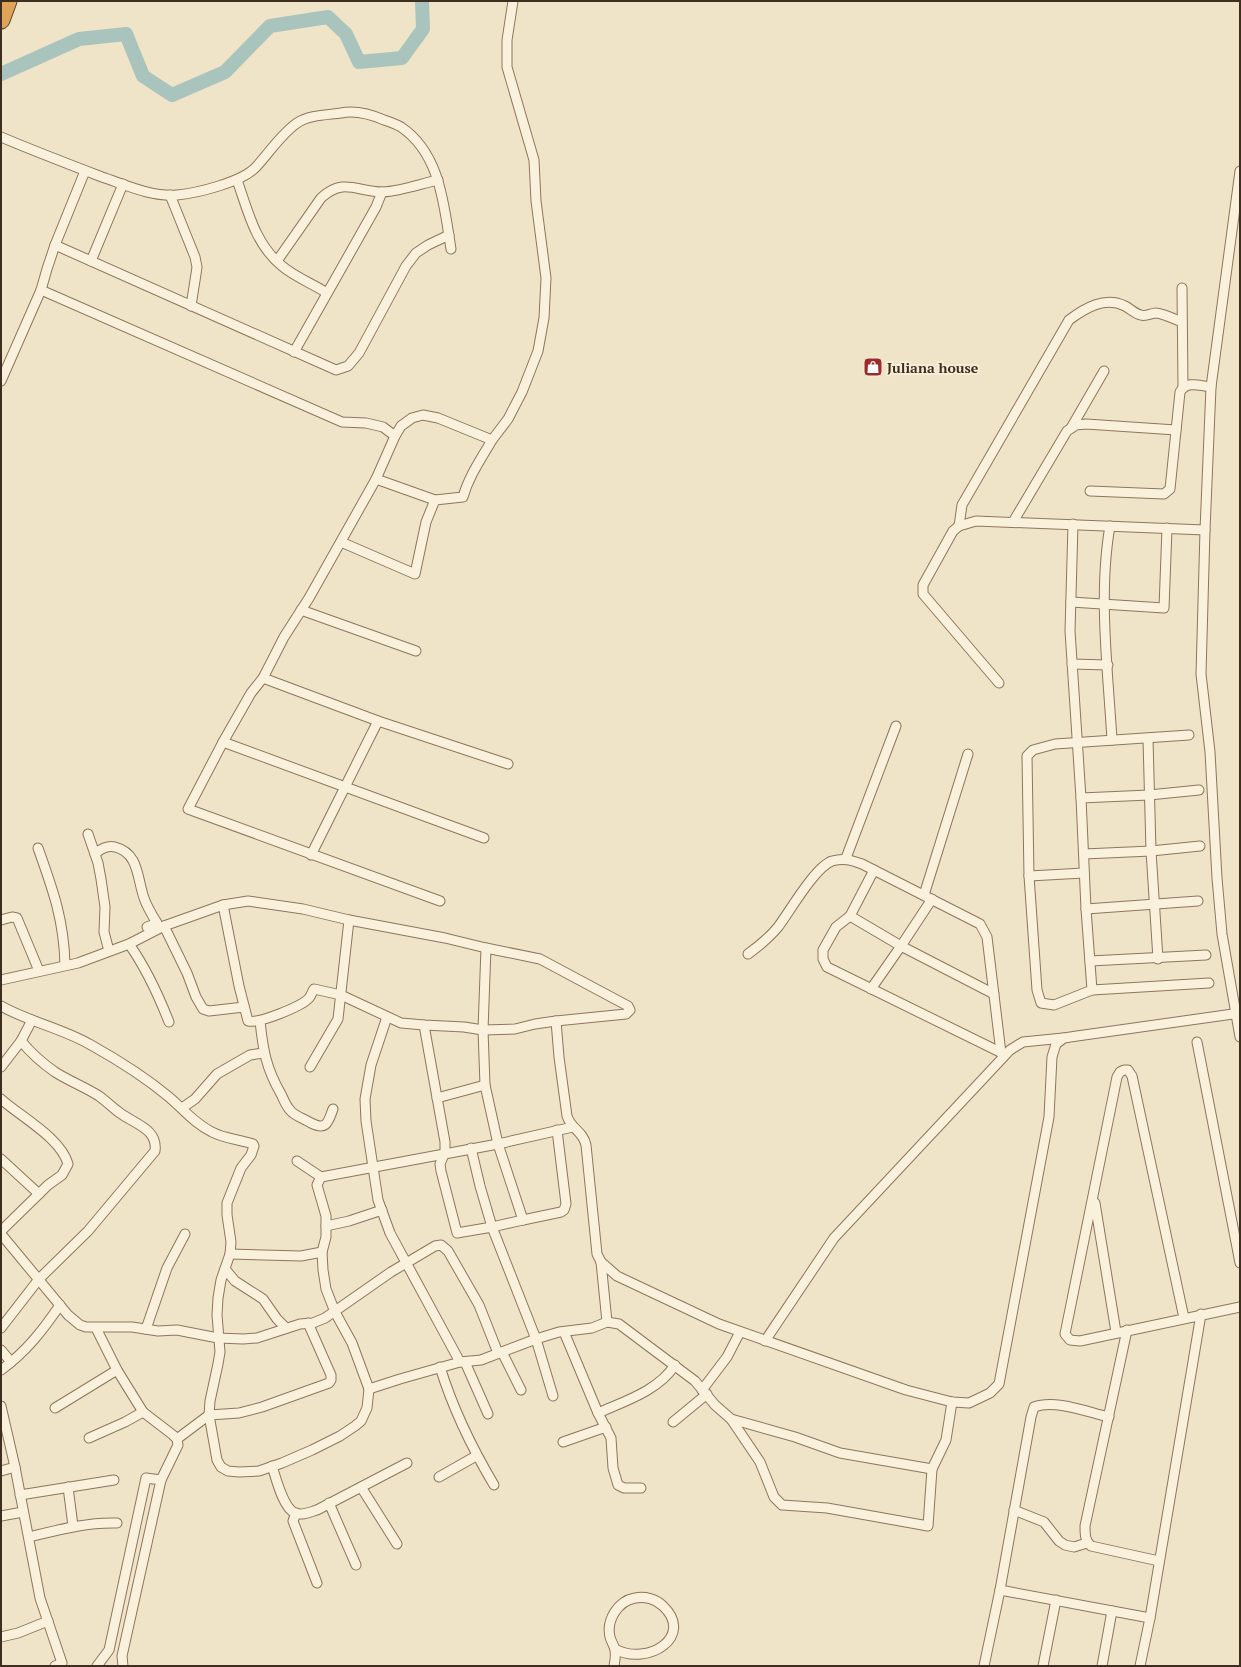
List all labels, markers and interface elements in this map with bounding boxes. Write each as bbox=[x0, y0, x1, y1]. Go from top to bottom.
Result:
shop icon: Juliana house bbox=[862, 356, 884, 378]
place label: Juliana house bbox=[887, 358, 979, 377]

